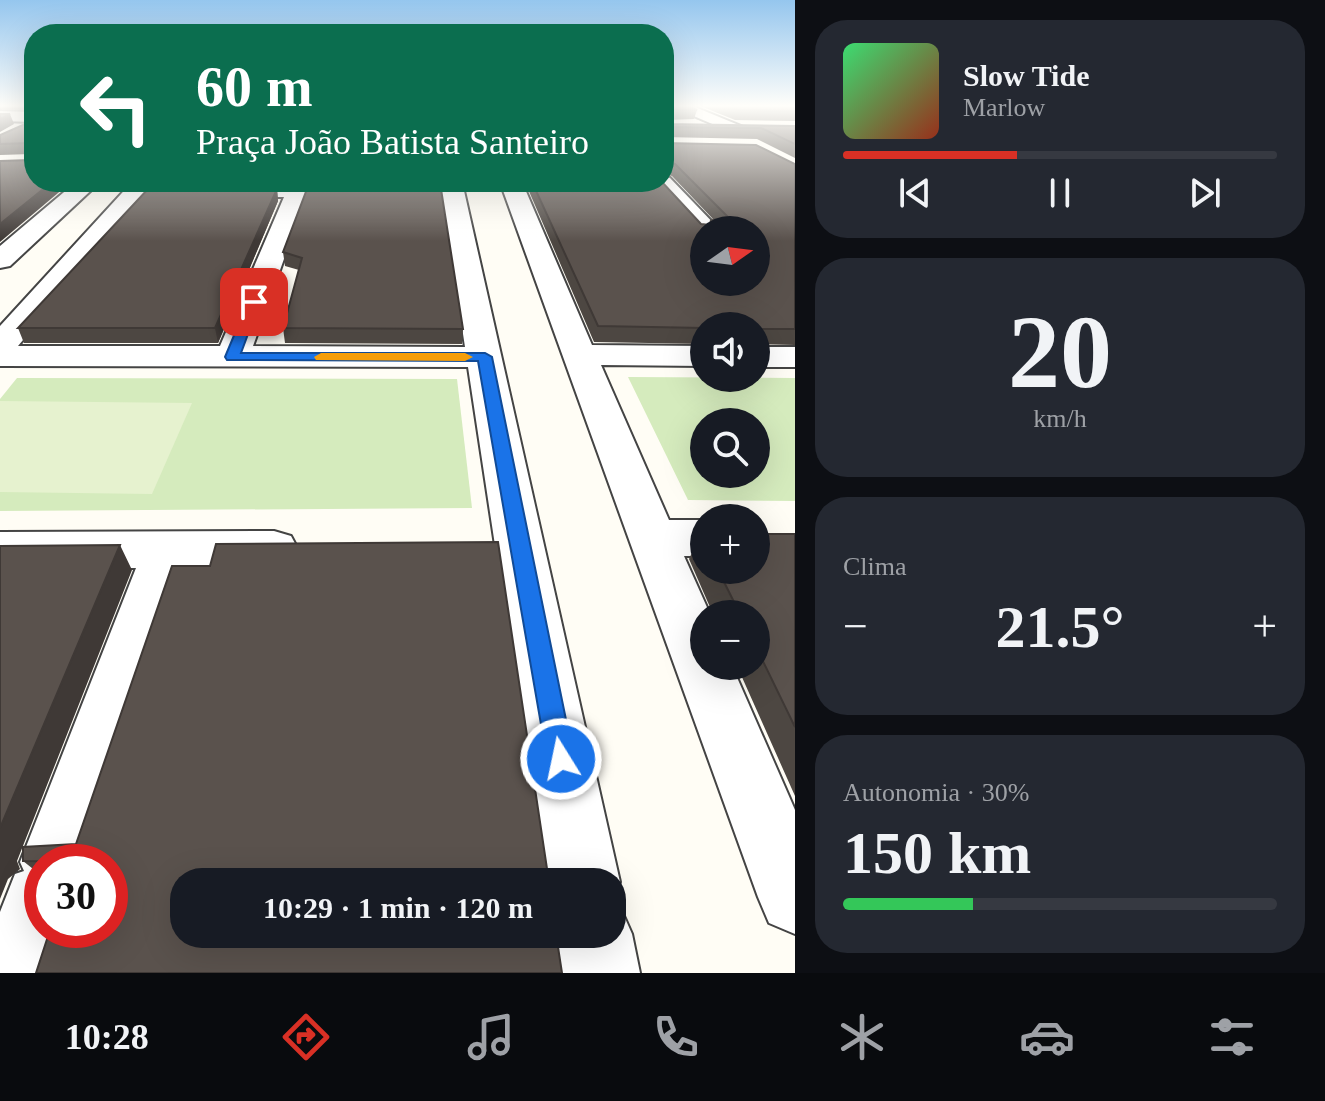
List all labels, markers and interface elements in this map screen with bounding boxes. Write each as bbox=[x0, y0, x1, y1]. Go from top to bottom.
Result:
icon: left bbox=[64, 56, 168, 160]
text: 60 m bbox=[196, 56, 313, 118]
text: Slow Tide bbox=[963, 59, 1089, 92]
text: Marlow bbox=[963, 93, 1045, 122]
text: Praça João Batista Santeiro bbox=[196, 122, 589, 162]
icon: previous bbox=[893, 171, 937, 215]
icon: pause bbox=[1038, 171, 1082, 215]
icon: next bbox=[1183, 171, 1227, 215]
north arrow bbox=[690, 216, 770, 296]
map controls bbox=[690, 216, 770, 680]
pin bbox=[220, 268, 288, 336]
icon: arrive bbox=[232, 280, 276, 324]
text: 20 bbox=[1008, 294, 1112, 409]
button: sound bbox=[690, 312, 770, 392]
text: km/h bbox=[1033, 404, 1087, 433]
button: search bbox=[690, 408, 770, 488]
button: + bbox=[690, 504, 770, 584]
text: Clima bbox=[843, 552, 907, 581]
text: 21.5° bbox=[996, 594, 1125, 660]
button: − bbox=[690, 600, 770, 680]
text: − bbox=[843, 602, 868, 651]
text: + bbox=[1252, 602, 1277, 651]
position arrow bbox=[519, 717, 603, 801]
text: Autonomia · 30% bbox=[843, 778, 1029, 807]
text: 150 km bbox=[843, 820, 1031, 886]
speed limit sign: 30 bbox=[24, 844, 128, 948]
text: 10:29 · 1 min · 120 m bbox=[263, 891, 533, 924]
icon: directions bbox=[278, 1009, 334, 1065]
icon: music bbox=[463, 1009, 519, 1065]
icon: phone bbox=[648, 1009, 704, 1065]
icon: climate bbox=[834, 1009, 890, 1065]
icon: car bbox=[1019, 1009, 1075, 1065]
icon: filters bbox=[1204, 1009, 1260, 1065]
text: 10:28 bbox=[65, 1017, 149, 1057]

